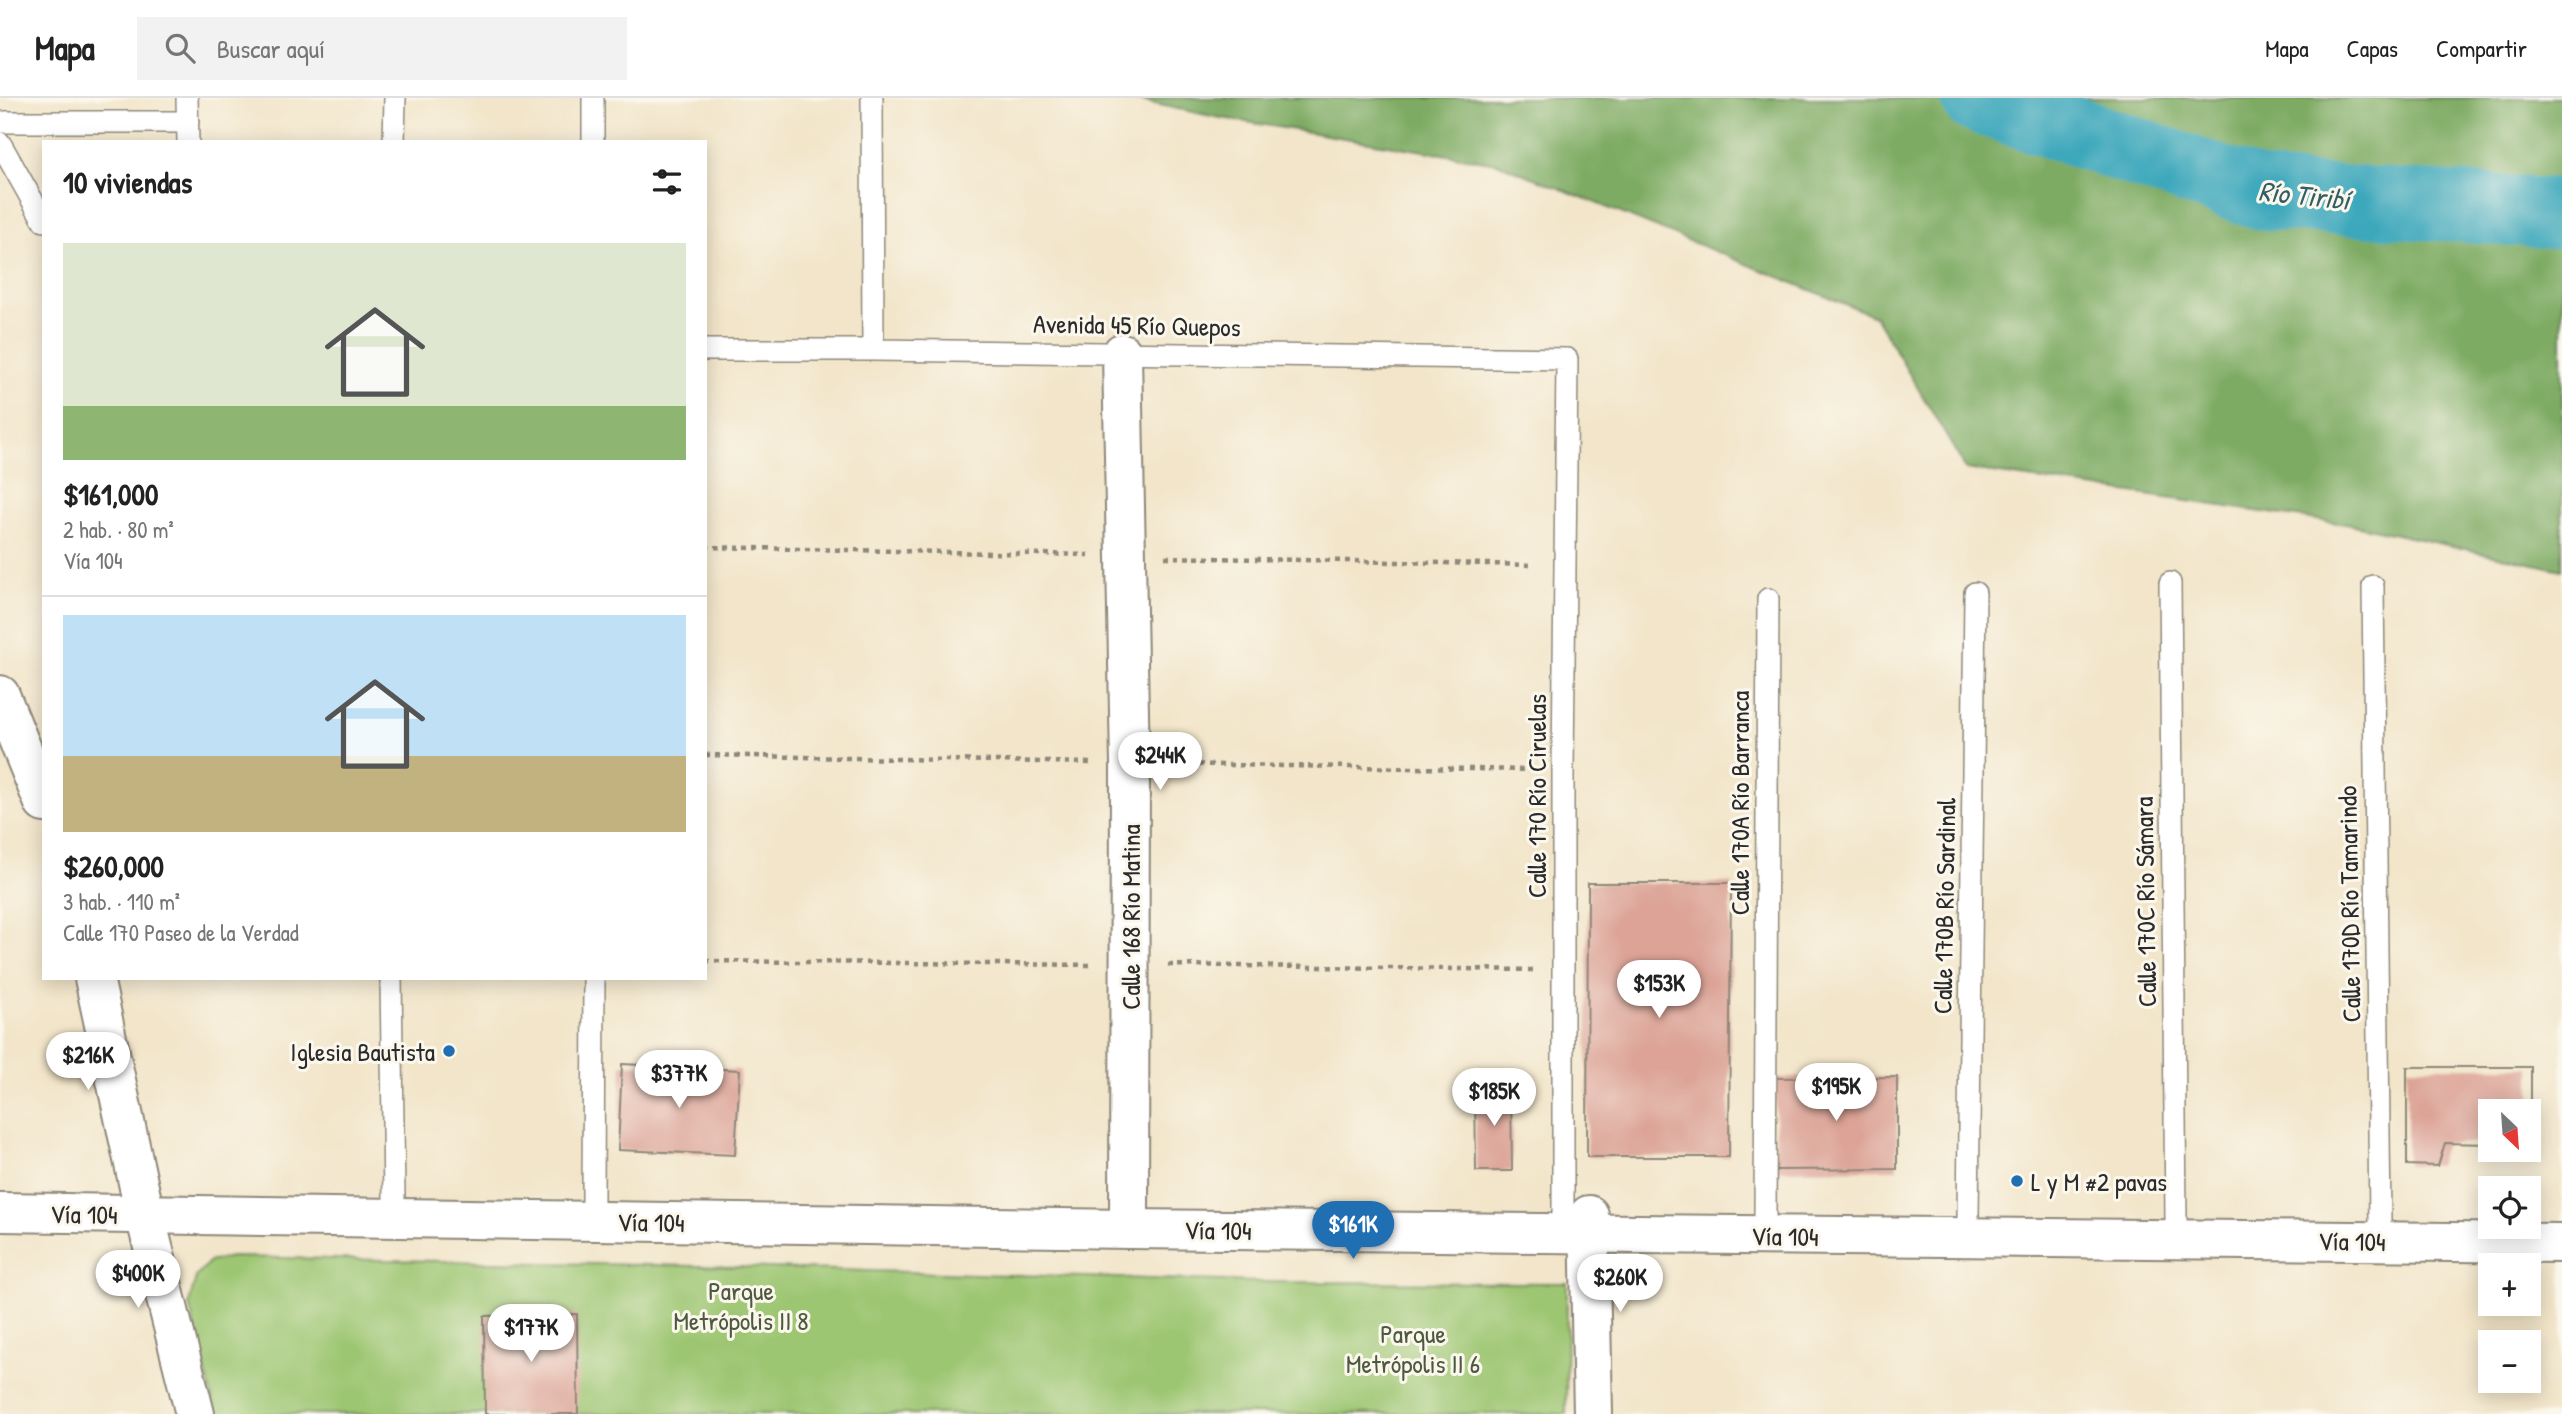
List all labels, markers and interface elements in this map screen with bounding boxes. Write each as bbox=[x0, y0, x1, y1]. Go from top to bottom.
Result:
search box bbox=[137, 17, 627, 80]
text: Mapa bbox=[35, 26, 95, 70]
icon: search bbox=[161, 29, 199, 67]
text: Buscar aquí bbox=[217, 31, 325, 66]
text: Mapa bbox=[2265, 32, 2309, 64]
text: Capas bbox=[2347, 32, 2398, 64]
text: Compartir bbox=[2436, 32, 2527, 64]
text: 10 viviendas bbox=[63, 162, 192, 202]
icon: filters bbox=[648, 163, 686, 201]
water label: Río Tiribí bbox=[2257, 171, 2355, 219]
icon: home bbox=[312, 289, 438, 415]
street label: Avenida 45 Río Quepos bbox=[1033, 306, 1241, 344]
text: $161,000 bbox=[63, 474, 158, 514]
text: 2 hab. · 80 m² bbox=[63, 514, 174, 545]
text: Vía 104 bbox=[63, 545, 123, 576]
icon: home bbox=[312, 661, 438, 787]
street label: Calle 170A Río Barranca bbox=[1722, 691, 1757, 915]
street label: Calle 170 Río Ciruelas bbox=[1519, 694, 1554, 898]
pin: $244K bbox=[1111, 732, 1209, 792]
text: $244K bbox=[1134, 739, 1186, 770]
street label: Calle 170D Río Tamarindo bbox=[2329, 785, 2369, 1023]
street label: Calle 170C Río Sámara bbox=[2126, 796, 2164, 1008]
street label: Calle 170B Río Sardinal bbox=[1925, 798, 1963, 1014]
street label: Calle 168 Río Matina bbox=[1113, 824, 1148, 1010]
text: $260,000 bbox=[63, 846, 164, 886]
text: 3 hab. · 110 m² bbox=[63, 886, 180, 917]
text: Calle 170 Paseo de la Verdad bbox=[63, 917, 299, 948]
pin: $153K bbox=[1610, 960, 1708, 1020]
text: $153K bbox=[1633, 967, 1685, 998]
pin: $216K bbox=[39, 1032, 137, 1092]
place label: Iglesia Bautista bbox=[290, 1034, 435, 1069]
text: $216K bbox=[62, 1039, 114, 1070]
marker: Iglesia Bautista bbox=[441, 1043, 457, 1059]
pin: $377K bbox=[630, 1051, 728, 1110]
text: $377K bbox=[651, 1057, 707, 1088]
pin: $195K bbox=[1787, 1063, 1885, 1123]
pin: $185K bbox=[1445, 1068, 1543, 1128]
text: $195K bbox=[1811, 1070, 1861, 1101]
text: $185K bbox=[1468, 1075, 1520, 1106]
north arrow bbox=[2478, 1099, 2541, 1162]
map controls bbox=[2478, 1099, 2541, 1393]
place label: L y M #2 pavas bbox=[2031, 1164, 2167, 1199]
marker: L y M #2 pavas bbox=[2009, 1173, 2025, 1189]
button: locate bbox=[2478, 1176, 2541, 1239]
street label: Vía 104 bbox=[50, 1196, 118, 1232]
pin: $161K bbox=[1304, 1202, 1402, 1261]
street label: Vía 104 bbox=[617, 1204, 685, 1240]
text: $161K bbox=[1328, 1208, 1378, 1239]
street label: Vía 104 bbox=[1184, 1212, 1252, 1248]
street label: Vía 104 bbox=[1751, 1218, 1819, 1254]
street label: Vía 104 bbox=[2318, 1223, 2386, 1259]
pin: $400K bbox=[89, 1250, 187, 1310]
button: + bbox=[2478, 1253, 2541, 1316]
pin: $260K bbox=[1571, 1254, 1669, 1314]
text: $400K bbox=[112, 1257, 164, 1288]
text: $260K bbox=[1593, 1261, 1647, 1292]
park label: Parque Metrópolis II 8 bbox=[673, 1273, 809, 1338]
pin: $177K bbox=[482, 1304, 580, 1364]
text: $177K bbox=[504, 1311, 558, 1342]
park label: Parque Metrópolis II 6 bbox=[1346, 1316, 1480, 1381]
button: − bbox=[2478, 1330, 2541, 1393]

